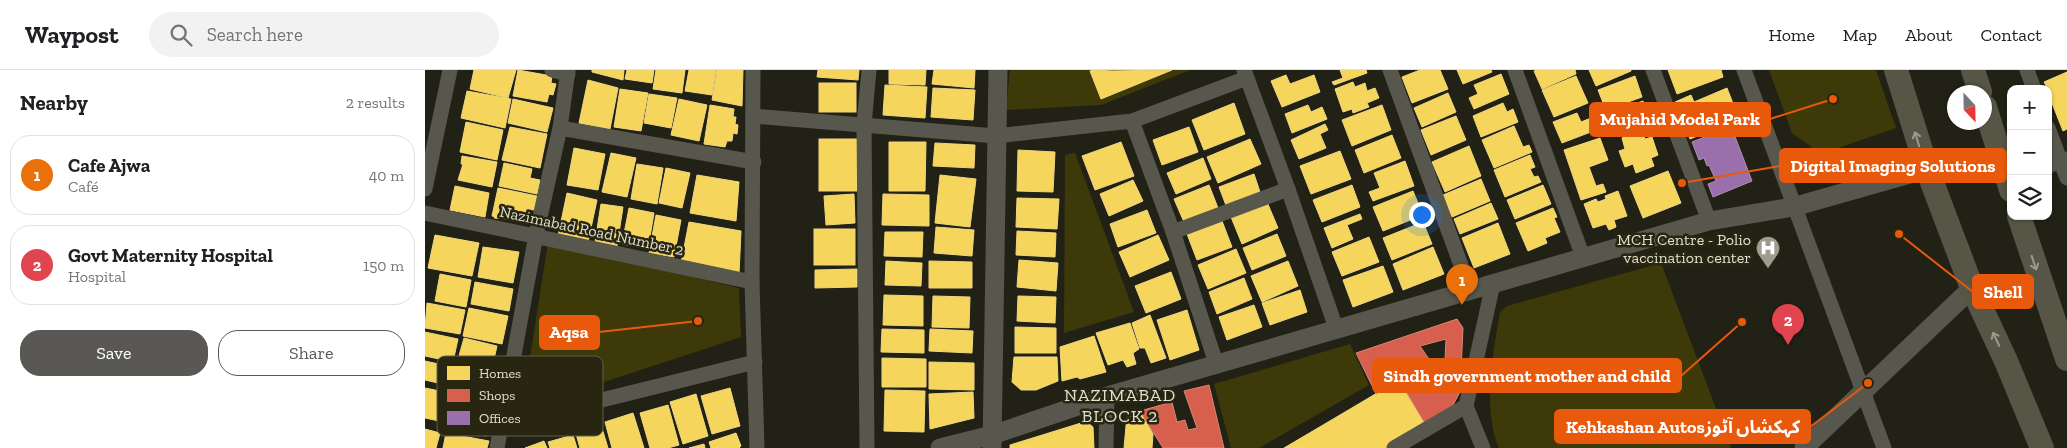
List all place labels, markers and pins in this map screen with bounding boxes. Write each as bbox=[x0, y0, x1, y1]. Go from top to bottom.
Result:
callout: Mujahid Model Park bbox=[1590, 103, 1770, 136]
callout: Digital Imaging Solutions bbox=[1780, 149, 2006, 182]
place label: MCH Centre - Polio vaccination center bbox=[1617, 230, 1751, 267]
hospital icon: MCH Centre - Polio vaccination center bbox=[1755, 235, 1781, 269]
pin: 1 bbox=[1446, 264, 1478, 305]
callout: Shell bbox=[1973, 275, 2033, 308]
pin: 2 bbox=[1772, 304, 1804, 345]
callout: Aqsa bbox=[540, 316, 599, 349]
callout: Sindh government mother and child bbox=[1373, 359, 1681, 392]
callout: Kehkashan Autosکہکشاں آٹوز bbox=[1555, 410, 1810, 443]

